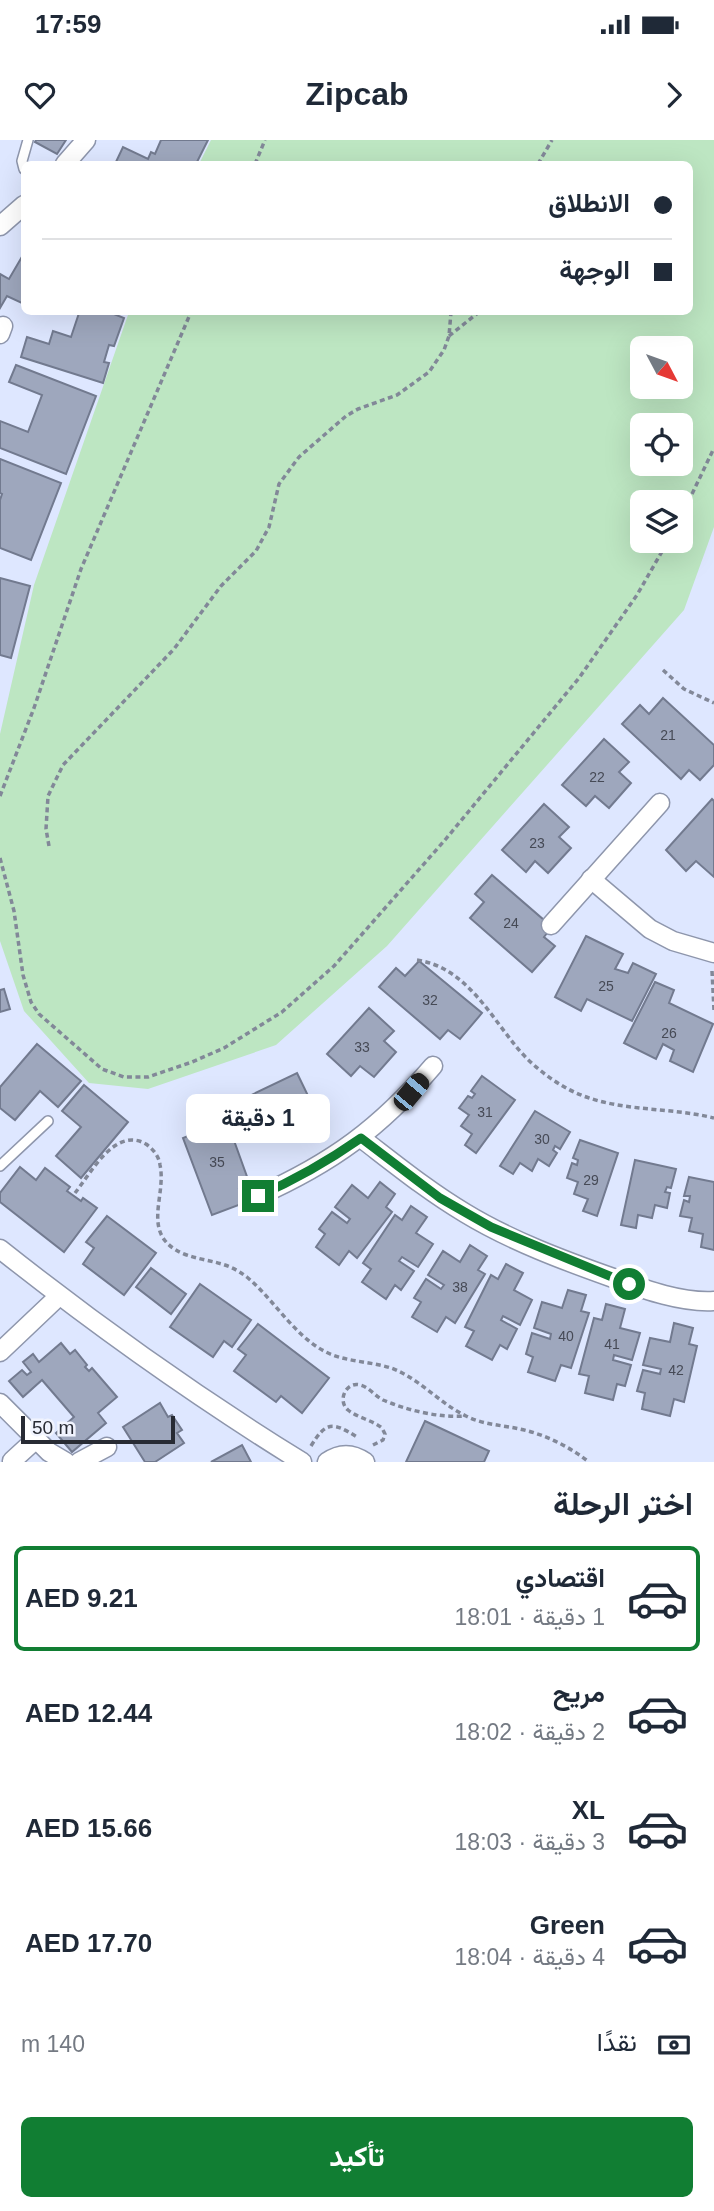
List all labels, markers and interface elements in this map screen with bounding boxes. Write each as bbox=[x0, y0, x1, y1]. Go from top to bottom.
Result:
text: 17:59 bbox=[35, 9, 102, 39]
icon: heart bbox=[21, 76, 59, 114]
text: Zipcab bbox=[305, 76, 409, 112]
icon: forward bbox=[655, 76, 693, 114]
text: الانطلاق bbox=[548, 188, 630, 218]
text: الوجهة bbox=[559, 255, 630, 285]
north arrow bbox=[630, 336, 693, 399]
map controls bbox=[630, 336, 693, 553]
button: locate bbox=[630, 413, 693, 476]
button: layers bbox=[630, 490, 693, 553]
house number: 21 bbox=[660, 727, 676, 743]
house number: 22 bbox=[589, 769, 605, 785]
house number: 23 bbox=[529, 835, 545, 851]
house number: 24 bbox=[503, 915, 519, 931]
house number: 25 bbox=[598, 978, 614, 994]
house number: 32 bbox=[422, 992, 438, 1008]
house number: 26 bbox=[661, 1025, 677, 1041]
house number: 33 bbox=[354, 1039, 370, 1055]
car bbox=[390, 1069, 433, 1115]
callout: 1 دقيقة bbox=[186, 1094, 330, 1144]
house number: 31 bbox=[477, 1104, 493, 1120]
text: 1 دقيقة bbox=[221, 1105, 295, 1131]
house number: 30 bbox=[534, 1131, 550, 1147]
house number: 35 bbox=[209, 1154, 225, 1170]
house number: 29 bbox=[583, 1172, 599, 1188]
route end bbox=[242, 1180, 274, 1212]
route start bbox=[613, 1268, 645, 1300]
house number: 38 bbox=[452, 1279, 468, 1295]
house number: 40 bbox=[558, 1328, 574, 1344]
house number: 41 bbox=[604, 1336, 620, 1352]
house number: 42 bbox=[668, 1362, 684, 1378]
scale bar bbox=[21, 1413, 175, 1445]
text: 50 m bbox=[32, 1417, 74, 1438]
text: اختر الرحلة bbox=[553, 1486, 693, 1522]
text: اقتصادي bbox=[516, 1563, 605, 1593]
icon: car bbox=[626, 1567, 689, 1630]
text: AED 9.21 bbox=[25, 1583, 138, 1613]
text: 1 دقيقة · 18:01 bbox=[455, 1604, 605, 1630]
text: مريح bbox=[553, 1678, 605, 1708]
icon: car bbox=[626, 1682, 689, 1745]
text: AED 12.44 bbox=[25, 1698, 152, 1728]
text: 2 دقيقة · 18:02 bbox=[455, 1719, 605, 1745]
text: XL bbox=[572, 1795, 605, 1825]
icon: car bbox=[626, 1797, 689, 1860]
text: AED 15.66 bbox=[25, 1813, 152, 1843]
text: 3 دقيقة · 18:03 bbox=[455, 1829, 605, 1855]
text: Green bbox=[530, 1910, 605, 1940]
icon: car bbox=[626, 1912, 689, 1975]
text: AED 17.70 bbox=[25, 1928, 152, 1958]
text: 4 دقيقة · 18:04 bbox=[455, 1944, 605, 1970]
icon: cash bbox=[655, 2026, 693, 2064]
text: نقدًا bbox=[597, 2027, 637, 2057]
text: 140 m bbox=[21, 2031, 85, 2057]
button: تأكيد bbox=[21, 2117, 693, 2197]

